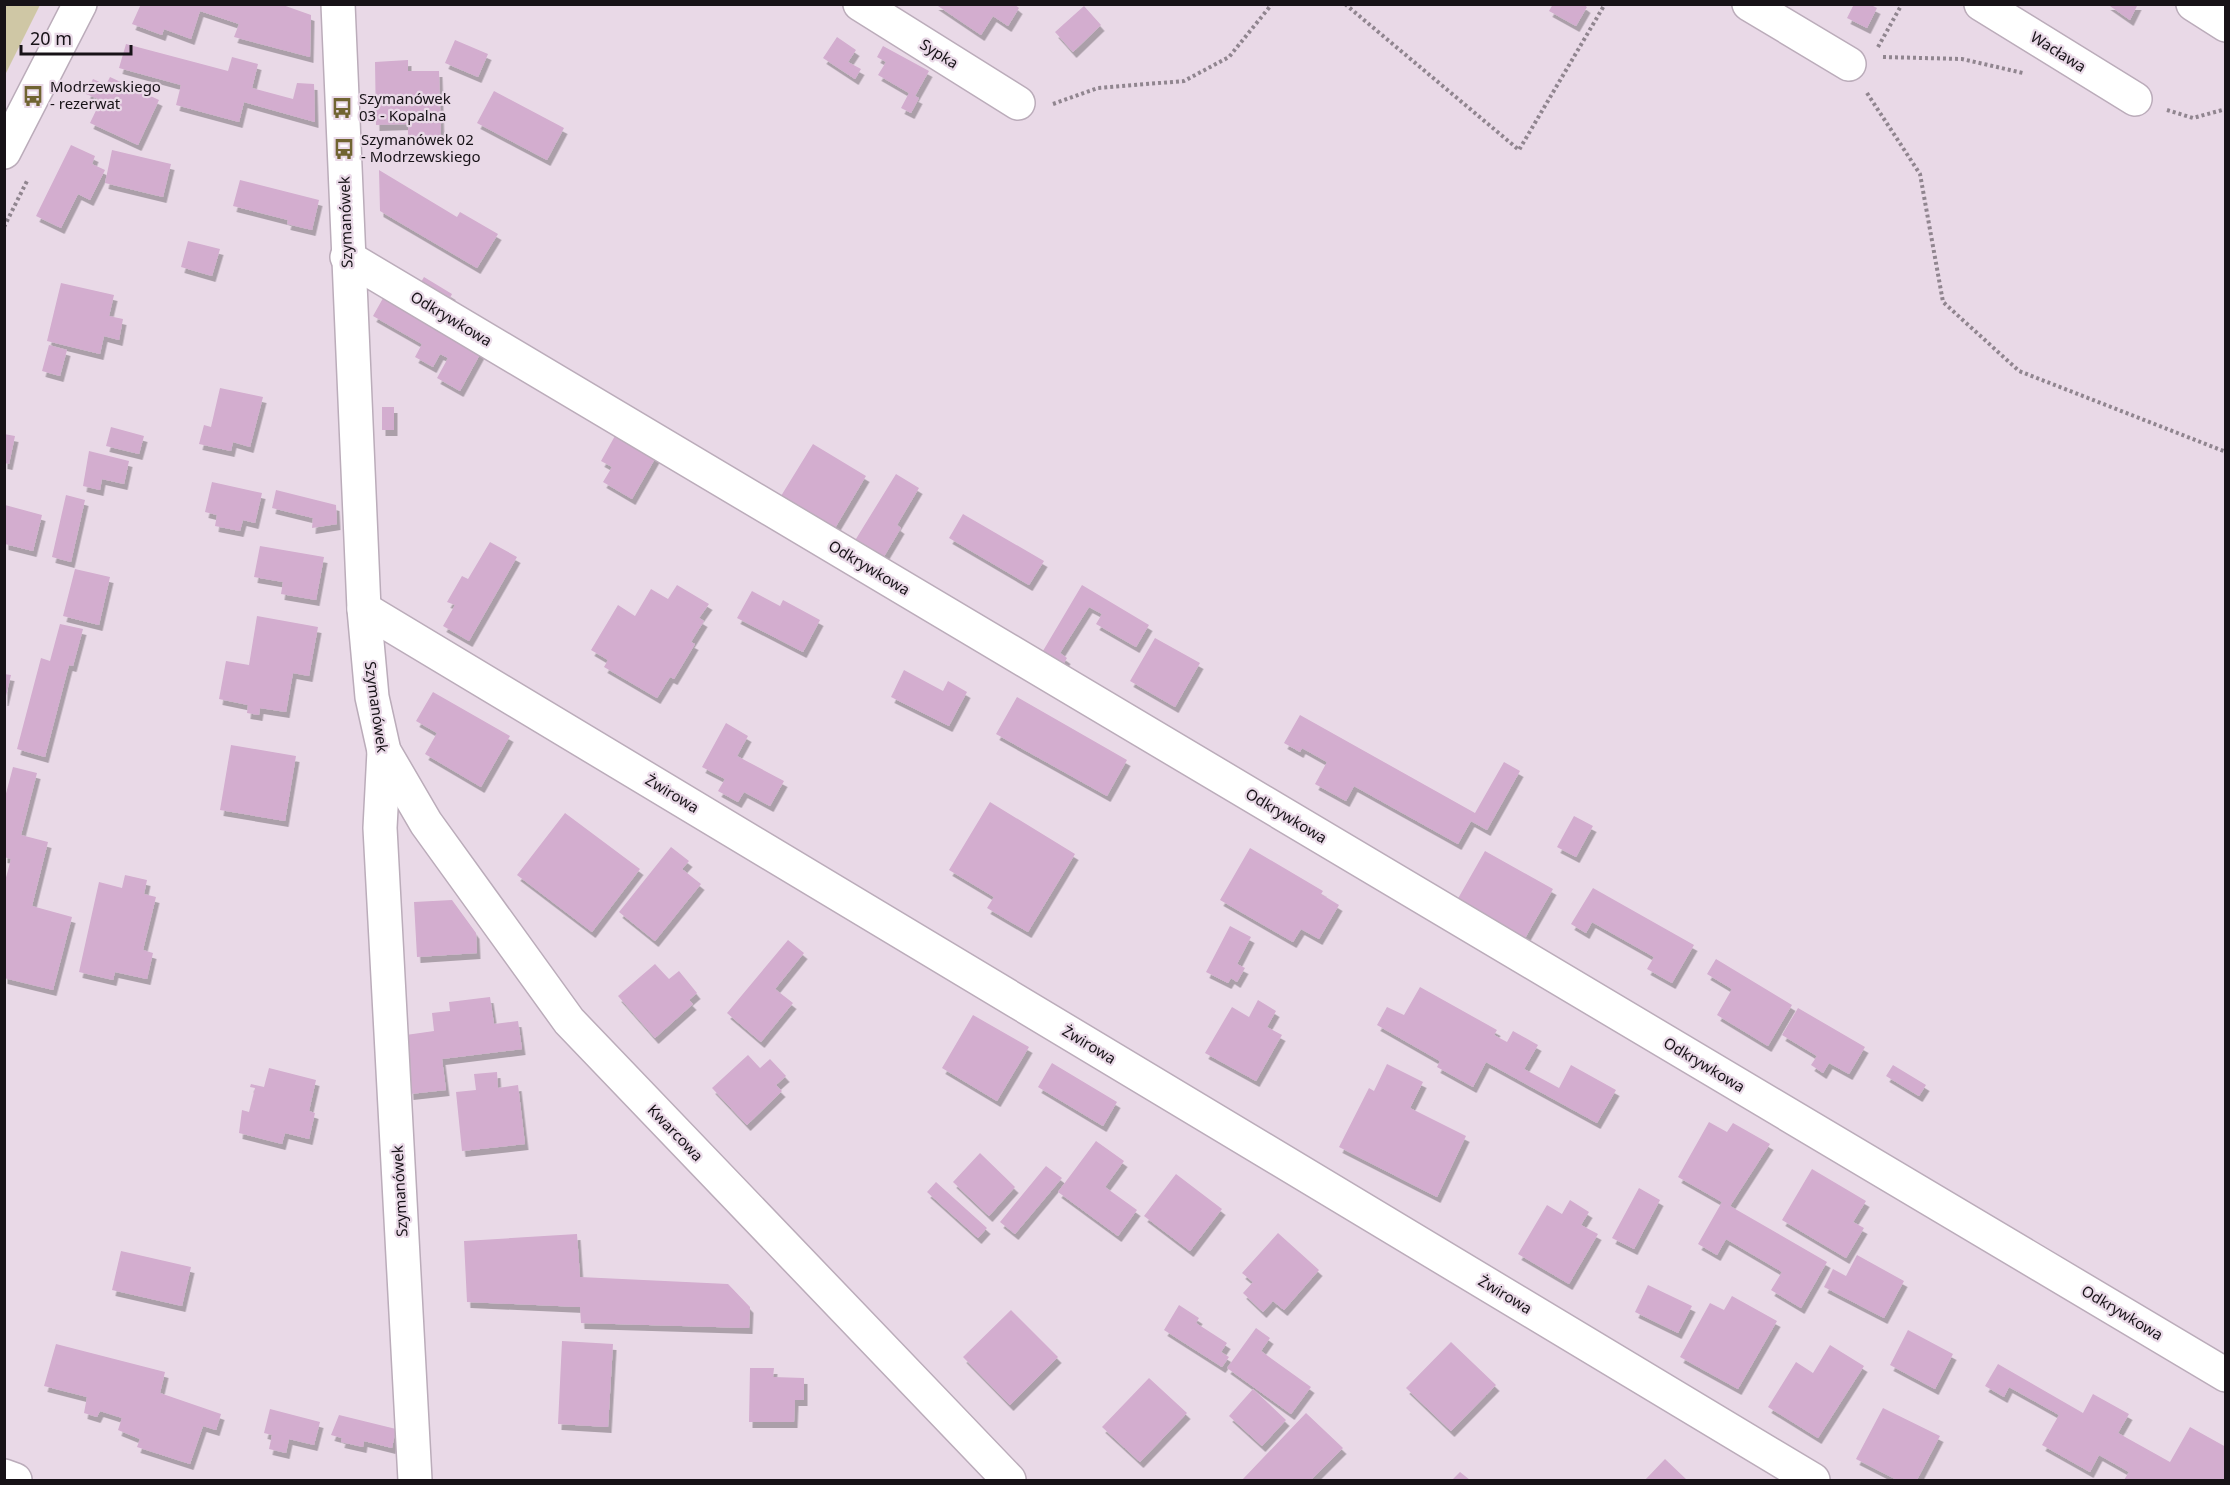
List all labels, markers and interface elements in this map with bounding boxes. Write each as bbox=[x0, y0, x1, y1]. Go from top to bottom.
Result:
scale bar bbox=[21, 18, 130, 56]
text: 20 m bbox=[30, 26, 72, 50]
street label: Wacława bbox=[2027, 26, 2090, 76]
street label: Sypka bbox=[917, 34, 962, 73]
place label: Modrzewskiego - rezerwat bbox=[50, 76, 161, 113]
bus stop icon: Modrzewskiego - rezerwat bbox=[21, 84, 45, 108]
place label: Szymanówek 03 - Kopalna bbox=[359, 88, 451, 125]
bus stop icon: Szymanówek 03 - Kopalna bbox=[330, 96, 354, 120]
place label: Szymanówek 02 - Modrzewskiego bbox=[361, 129, 481, 166]
bus stop icon: Szymanówek 02 - Modrzewskiego bbox=[332, 137, 356, 161]
street label: Szymanówek bbox=[333, 176, 357, 268]
street label: Odkrywkowa bbox=[407, 286, 496, 350]
street label: Odkrywkowa bbox=[825, 535, 914, 599]
street label: Szymanówek bbox=[361, 660, 393, 754]
street label: Żwirowa bbox=[642, 769, 703, 817]
street label: Odkrywkowa bbox=[1242, 783, 1331, 847]
street label: Żwirowa bbox=[1059, 1020, 1120, 1068]
street label: Odkrywkowa bbox=[1660, 1032, 1749, 1096]
street label: Kwarcowa bbox=[644, 1100, 708, 1165]
street label: Szymanówek bbox=[387, 1145, 411, 1237]
street label: Żwirowa bbox=[1475, 1270, 1536, 1318]
street label: Odkrywkowa bbox=[2078, 1280, 2167, 1344]

